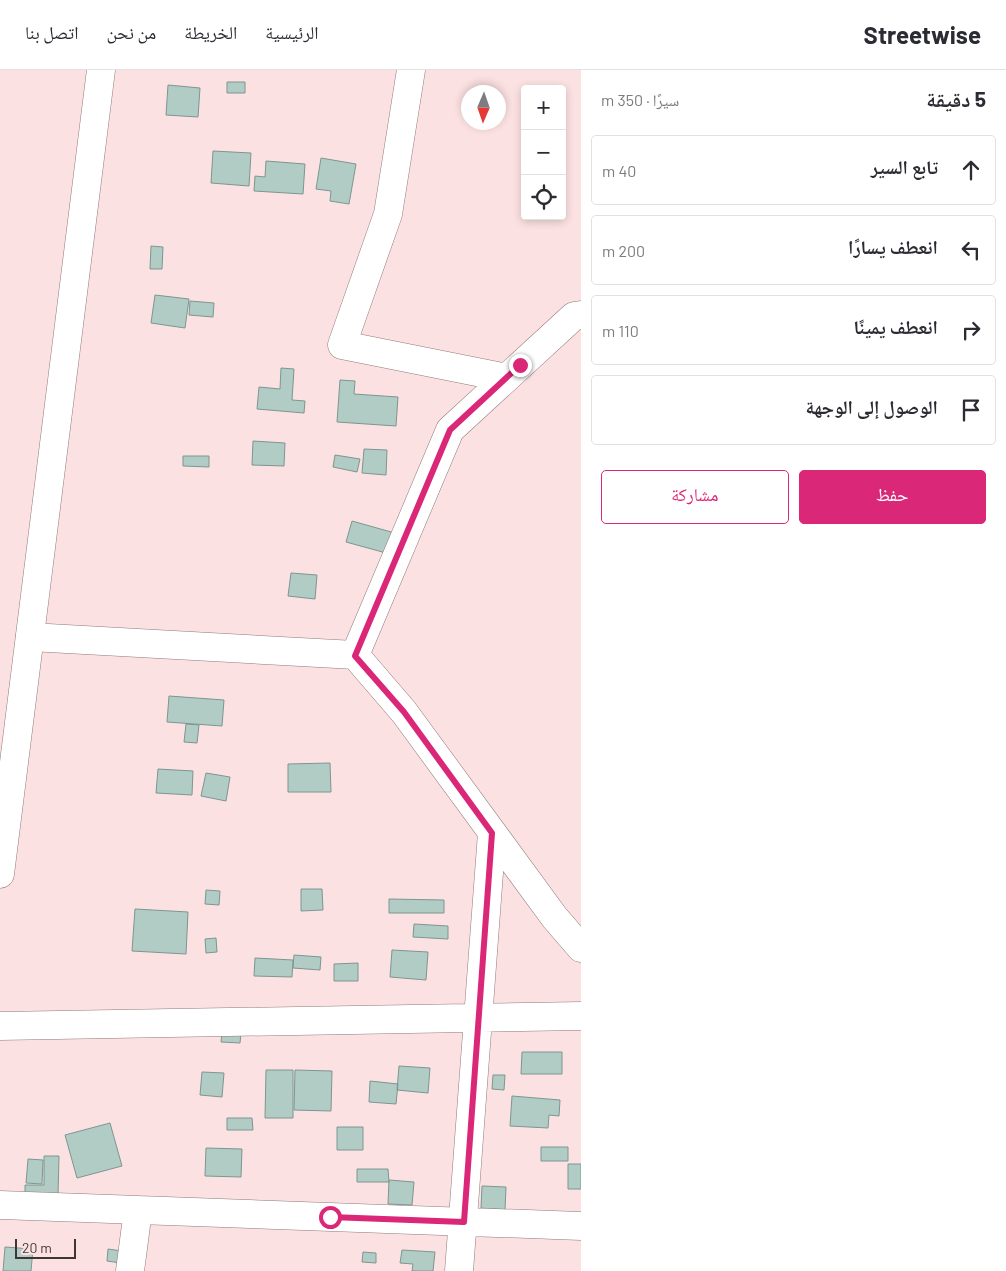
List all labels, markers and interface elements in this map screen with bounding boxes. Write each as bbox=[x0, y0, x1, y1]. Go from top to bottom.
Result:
text: Streetwise bbox=[864, 20, 981, 49]
text: اتصل بنا bbox=[25, 21, 78, 43]
text: من نحن bbox=[106, 21, 156, 43]
text: الخريطة bbox=[184, 21, 237, 43]
text: الرئيسية bbox=[265, 21, 319, 43]
north arrow bbox=[461, 85, 506, 130]
map controls bbox=[521, 85, 566, 220]
button: + bbox=[521, 85, 566, 130]
text: 5 دقيقة bbox=[926, 86, 986, 111]
text: سيرًا · 350 m bbox=[601, 90, 679, 109]
button: − bbox=[521, 130, 566, 175]
text: تابع السير bbox=[871, 155, 938, 178]
icon: ahead bbox=[957, 156, 985, 184]
text: 40 m bbox=[602, 161, 636, 180]
button: locate bbox=[521, 175, 566, 220]
text: انعطف يسارًا bbox=[848, 235, 938, 258]
icon: left bbox=[957, 236, 985, 264]
text: 200 m bbox=[602, 241, 645, 260]
text: انعطف يمينًا bbox=[854, 315, 938, 338]
icon: right bbox=[957, 316, 985, 344]
text: 110 m bbox=[602, 321, 639, 340]
route end bbox=[509, 354, 532, 377]
text: الوصول إلى الوجهة bbox=[805, 395, 938, 418]
icon: arrive bbox=[957, 396, 985, 424]
button: مشاركة bbox=[601, 470, 789, 524]
button: حفظ bbox=[799, 470, 986, 524]
route start bbox=[319, 1206, 342, 1229]
scale bar bbox=[15, 1236, 76, 1259]
text: 20 m bbox=[22, 1239, 52, 1256]

